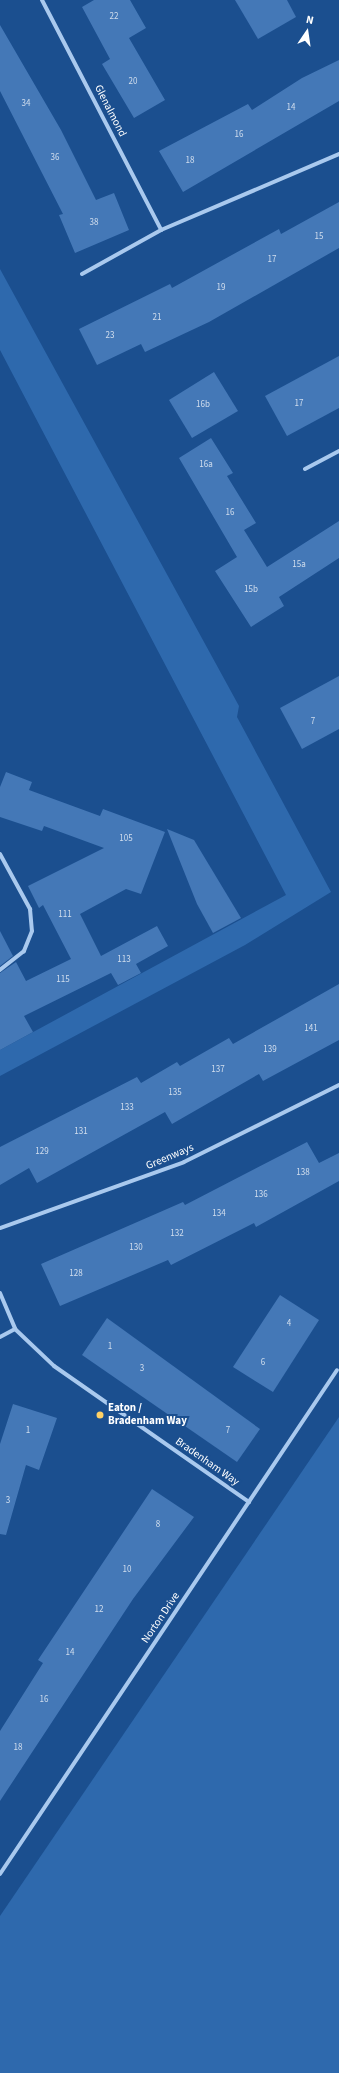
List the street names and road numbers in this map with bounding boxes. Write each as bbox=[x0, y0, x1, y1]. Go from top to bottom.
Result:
street label: Glenalmond bbox=[91, 83, 129, 139]
street label: Greenways bbox=[144, 1141, 196, 1173]
street label: Bradenham Way bbox=[172, 1435, 242, 1489]
street label: Norton Drive bbox=[139, 1590, 183, 1646]

